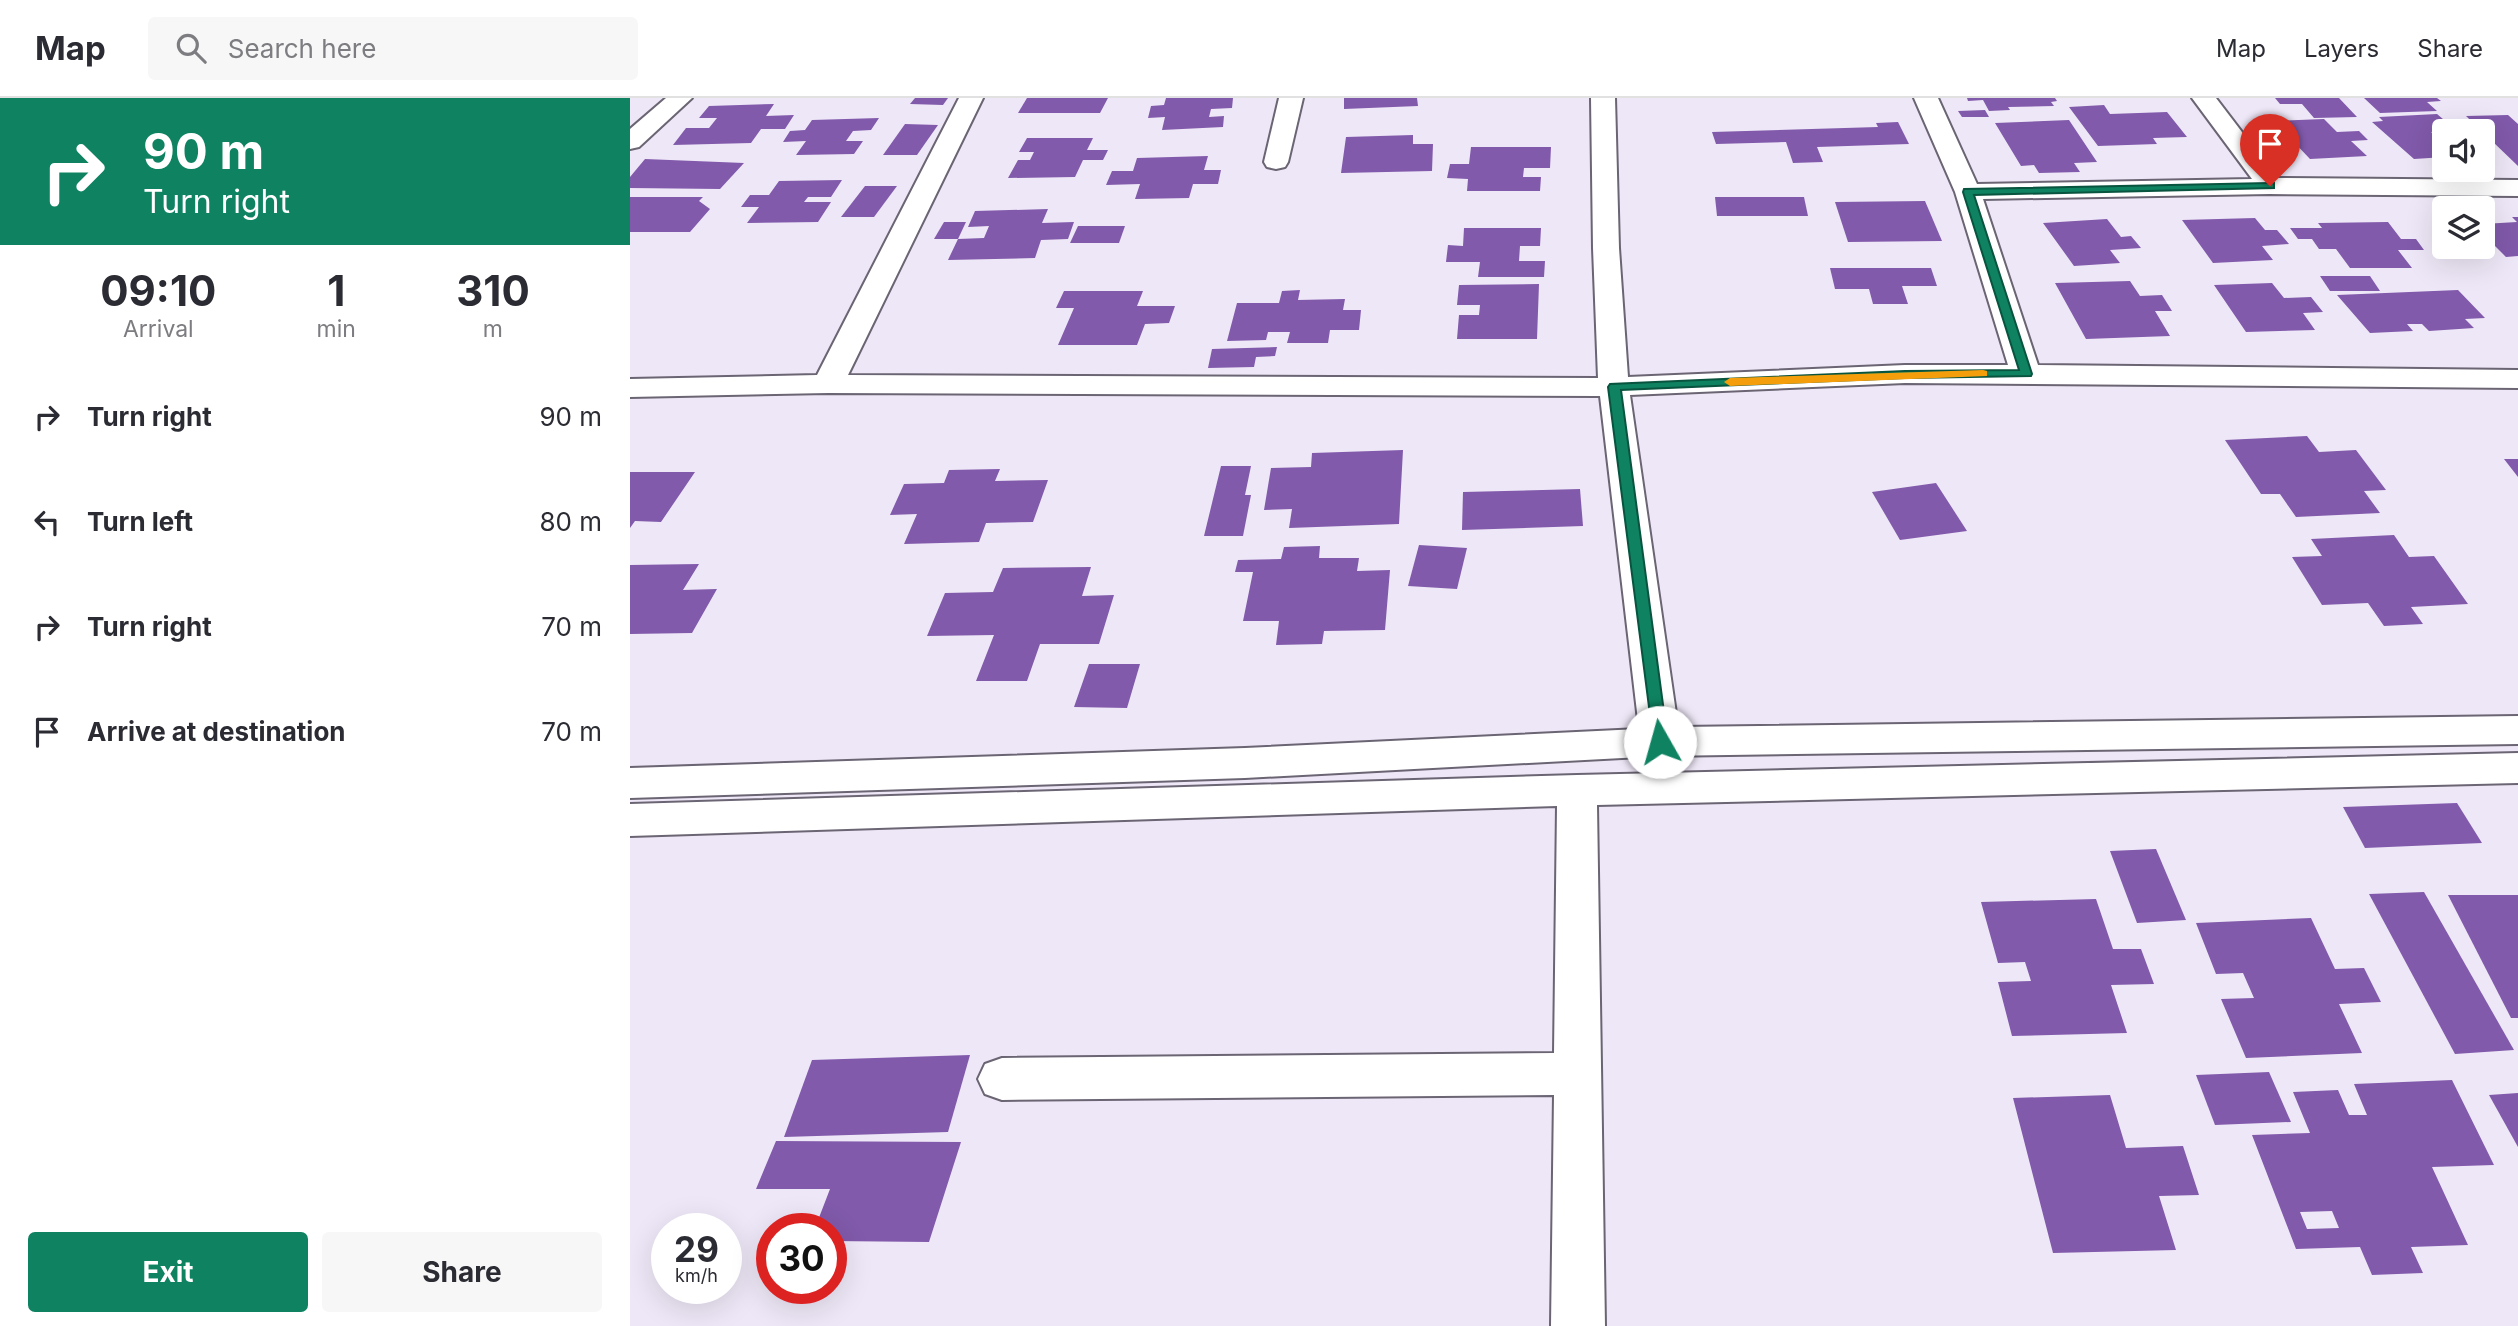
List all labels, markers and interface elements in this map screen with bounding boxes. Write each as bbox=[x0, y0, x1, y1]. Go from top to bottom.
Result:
search box bbox=[148, 17, 638, 80]
text: Map bbox=[35, 28, 106, 68]
icon: search bbox=[172, 29, 210, 67]
text: Search here bbox=[228, 33, 376, 64]
text: Map bbox=[2216, 34, 2266, 63]
text: Layers bbox=[2304, 34, 2379, 63]
text: Share bbox=[2417, 34, 2483, 63]
pin bbox=[2240, 114, 2300, 186]
map controls bbox=[2432, 119, 2495, 259]
button: sound bbox=[2432, 119, 2495, 182]
text: 90 m bbox=[143, 122, 264, 181]
icon: arrive bbox=[2251, 125, 2289, 163]
icon: right bbox=[28, 126, 119, 217]
text: Turn right bbox=[143, 182, 290, 221]
button: layers bbox=[2432, 196, 2495, 259]
text: 09:10 bbox=[100, 265, 216, 316]
text: 1 bbox=[327, 265, 345, 316]
text: 310 bbox=[456, 265, 530, 316]
text: Arrival bbox=[123, 315, 194, 343]
text: min bbox=[317, 315, 356, 343]
text: m bbox=[483, 315, 503, 343]
icon: right bbox=[28, 398, 66, 436]
text: Turn right bbox=[87, 401, 212, 432]
text: 90 m bbox=[539, 401, 602, 432]
icon: left bbox=[28, 503, 66, 541]
text: Turn left bbox=[87, 506, 193, 537]
text: 80 m bbox=[539, 506, 602, 537]
icon: right bbox=[28, 608, 66, 646]
text: Turn right bbox=[87, 611, 212, 642]
text: 70 m bbox=[541, 611, 602, 642]
position arrow bbox=[1623, 705, 1697, 779]
icon: arrive bbox=[28, 713, 66, 751]
text: Arrive at destination bbox=[87, 716, 346, 747]
text: 70 m bbox=[541, 716, 602, 747]
speed limit sign: 30 bbox=[756, 1213, 847, 1304]
text: 29 bbox=[674, 1228, 719, 1270]
button: Exit bbox=[28, 1232, 308, 1312]
button: Share bbox=[322, 1232, 602, 1312]
text: km/h bbox=[675, 1265, 718, 1286]

